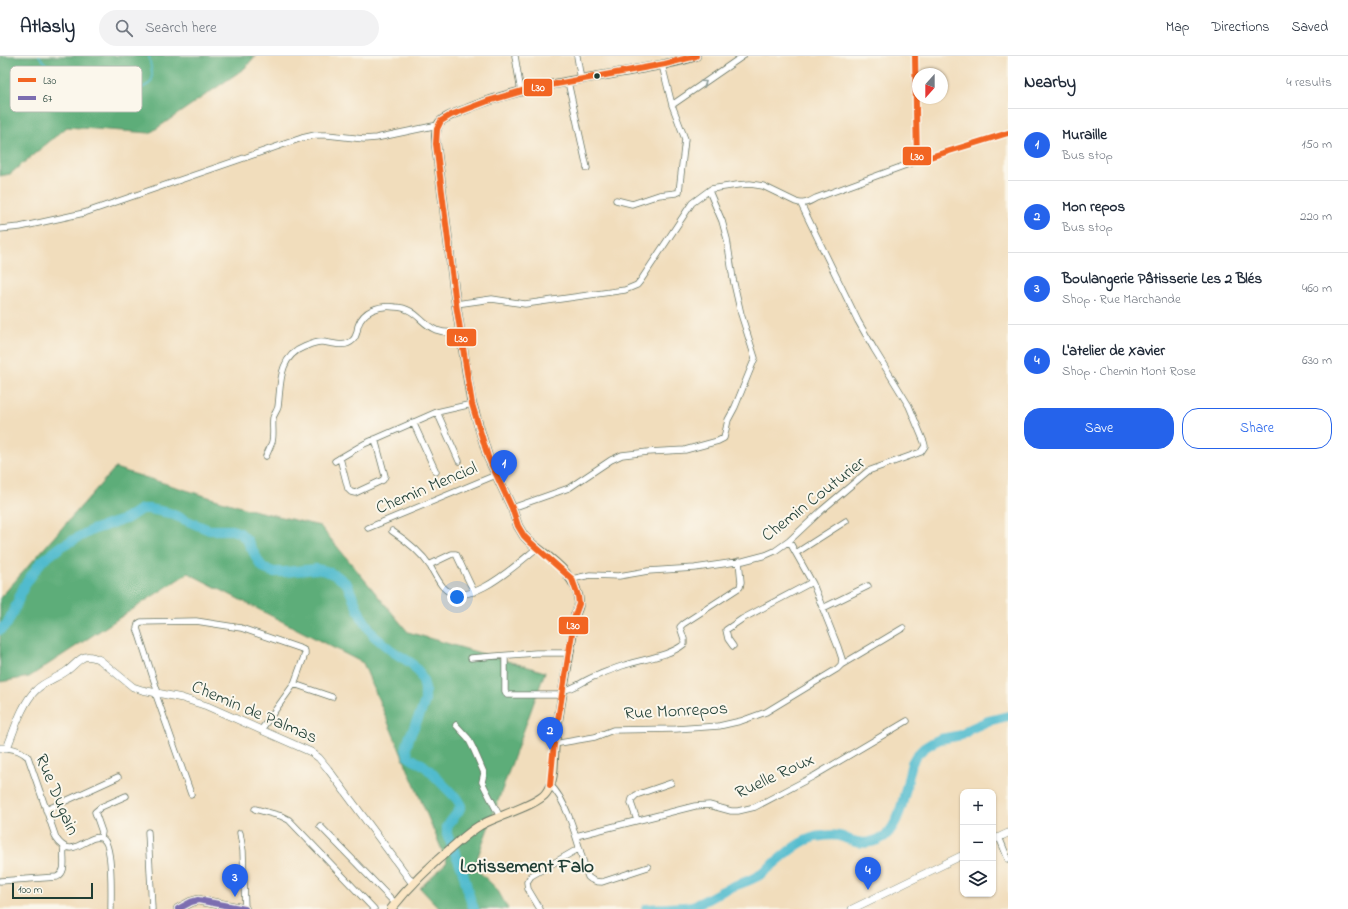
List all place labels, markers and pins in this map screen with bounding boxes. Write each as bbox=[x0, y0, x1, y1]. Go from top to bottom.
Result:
unlabelled marker bbox=[592, 71, 602, 81]
pin: 1 bbox=[491, 450, 517, 483]
pin: 2 bbox=[537, 717, 563, 750]
pin: 4 bbox=[855, 857, 881, 890]
pin: 3 bbox=[222, 864, 248, 897]

